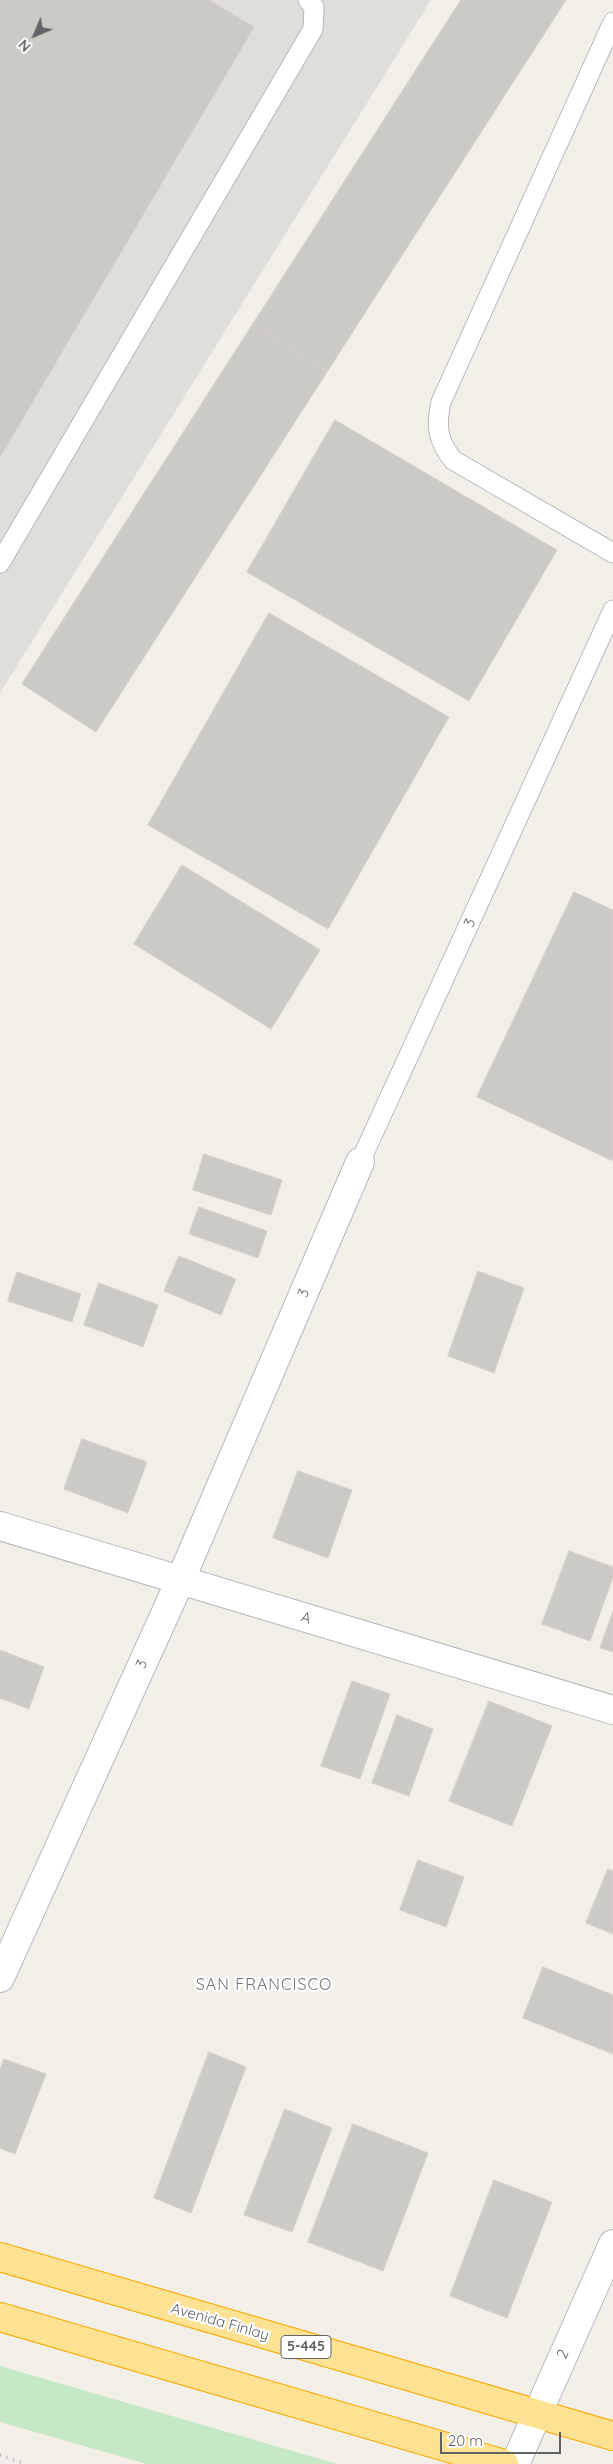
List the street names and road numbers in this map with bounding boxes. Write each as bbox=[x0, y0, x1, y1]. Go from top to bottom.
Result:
street label: 3 bbox=[460, 916, 480, 930]
street label: 3 bbox=[294, 1286, 314, 1300]
street label: A bbox=[299, 1608, 313, 1628]
street label: 3 bbox=[132, 1657, 152, 1671]
street label: Avenida Finlay bbox=[169, 2299, 271, 2345]
road number: 5-445 bbox=[281, 2336, 331, 2358]
street label: 2 bbox=[553, 2347, 573, 2361]

